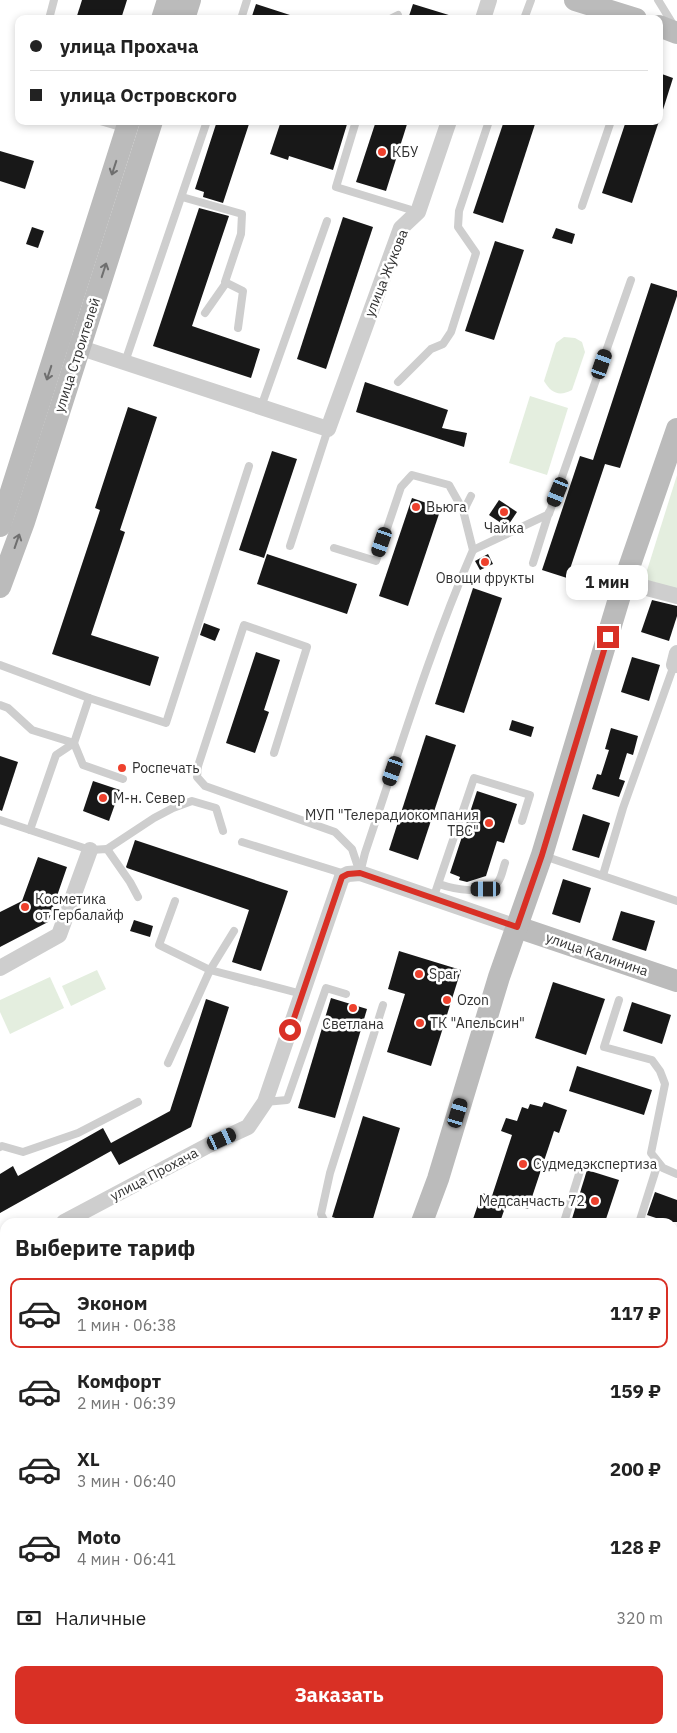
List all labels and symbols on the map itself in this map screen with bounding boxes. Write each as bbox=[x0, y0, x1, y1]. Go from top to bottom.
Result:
place label: КБУ bbox=[392, 143, 419, 161]
marker: КБУ bbox=[376, 146, 388, 158]
one-way arrow bbox=[109, 159, 119, 175]
street label: улица Жукова bbox=[360, 226, 412, 319]
one-way arrow bbox=[100, 262, 110, 278]
street label: улица Строителей bbox=[50, 295, 104, 415]
car bbox=[590, 347, 613, 381]
one-way arrow bbox=[44, 364, 53, 380]
car bbox=[545, 475, 570, 509]
place label: Вьюга bbox=[426, 498, 467, 516]
marker: Вьюга bbox=[410, 501, 422, 513]
marker: Чайка bbox=[498, 506, 510, 518]
place label: Чайка bbox=[484, 519, 524, 537]
car bbox=[370, 525, 393, 559]
one-way arrow bbox=[13, 534, 22, 550]
marker: Овощи фрукты bbox=[479, 556, 491, 568]
callout: 1 мин bbox=[567, 564, 649, 600]
place label: Овощи фрукты bbox=[436, 569, 534, 587]
route end bbox=[597, 626, 619, 648]
car bbox=[381, 754, 404, 788]
place label: Роспечать bbox=[132, 759, 199, 777]
marker: Роспечать bbox=[116, 762, 128, 774]
place label: М-н. Север bbox=[113, 789, 185, 807]
marker: М-н. Север bbox=[97, 792, 109, 804]
place label: МУП "Телерадиокомпания ТВС" bbox=[305, 806, 479, 840]
marker: МУП "Телерадиокомпания ТВС" bbox=[483, 817, 495, 829]
car bbox=[471, 882, 501, 897]
place label: Косметика от Гербалайф bbox=[35, 890, 124, 924]
marker: Косметика от Гербалайф bbox=[19, 901, 31, 913]
street label: улица Калинина bbox=[543, 928, 651, 980]
place label: Spar bbox=[429, 965, 458, 983]
marker: Spar bbox=[413, 968, 425, 980]
place label: Ozon bbox=[457, 991, 489, 1009]
marker: Ozon bbox=[441, 994, 453, 1006]
marker: Светлана bbox=[347, 1002, 359, 1014]
place label: ТК "Апельсин" bbox=[430, 1014, 525, 1032]
place label: Светлана bbox=[322, 1015, 384, 1033]
marker: ТК "Апельсин" bbox=[414, 1017, 426, 1029]
route start bbox=[279, 1019, 301, 1041]
car bbox=[446, 1096, 469, 1130]
car bbox=[205, 1126, 238, 1152]
street label: улица Прохача bbox=[107, 1143, 201, 1205]
place label: Судмедэкспертиза bbox=[533, 1155, 658, 1173]
marker: Судмедэкспертиза bbox=[517, 1158, 529, 1170]
place label: Медсанчасть 72 bbox=[479, 1192, 585, 1210]
marker: Медсанчасть 72 bbox=[589, 1195, 601, 1207]

